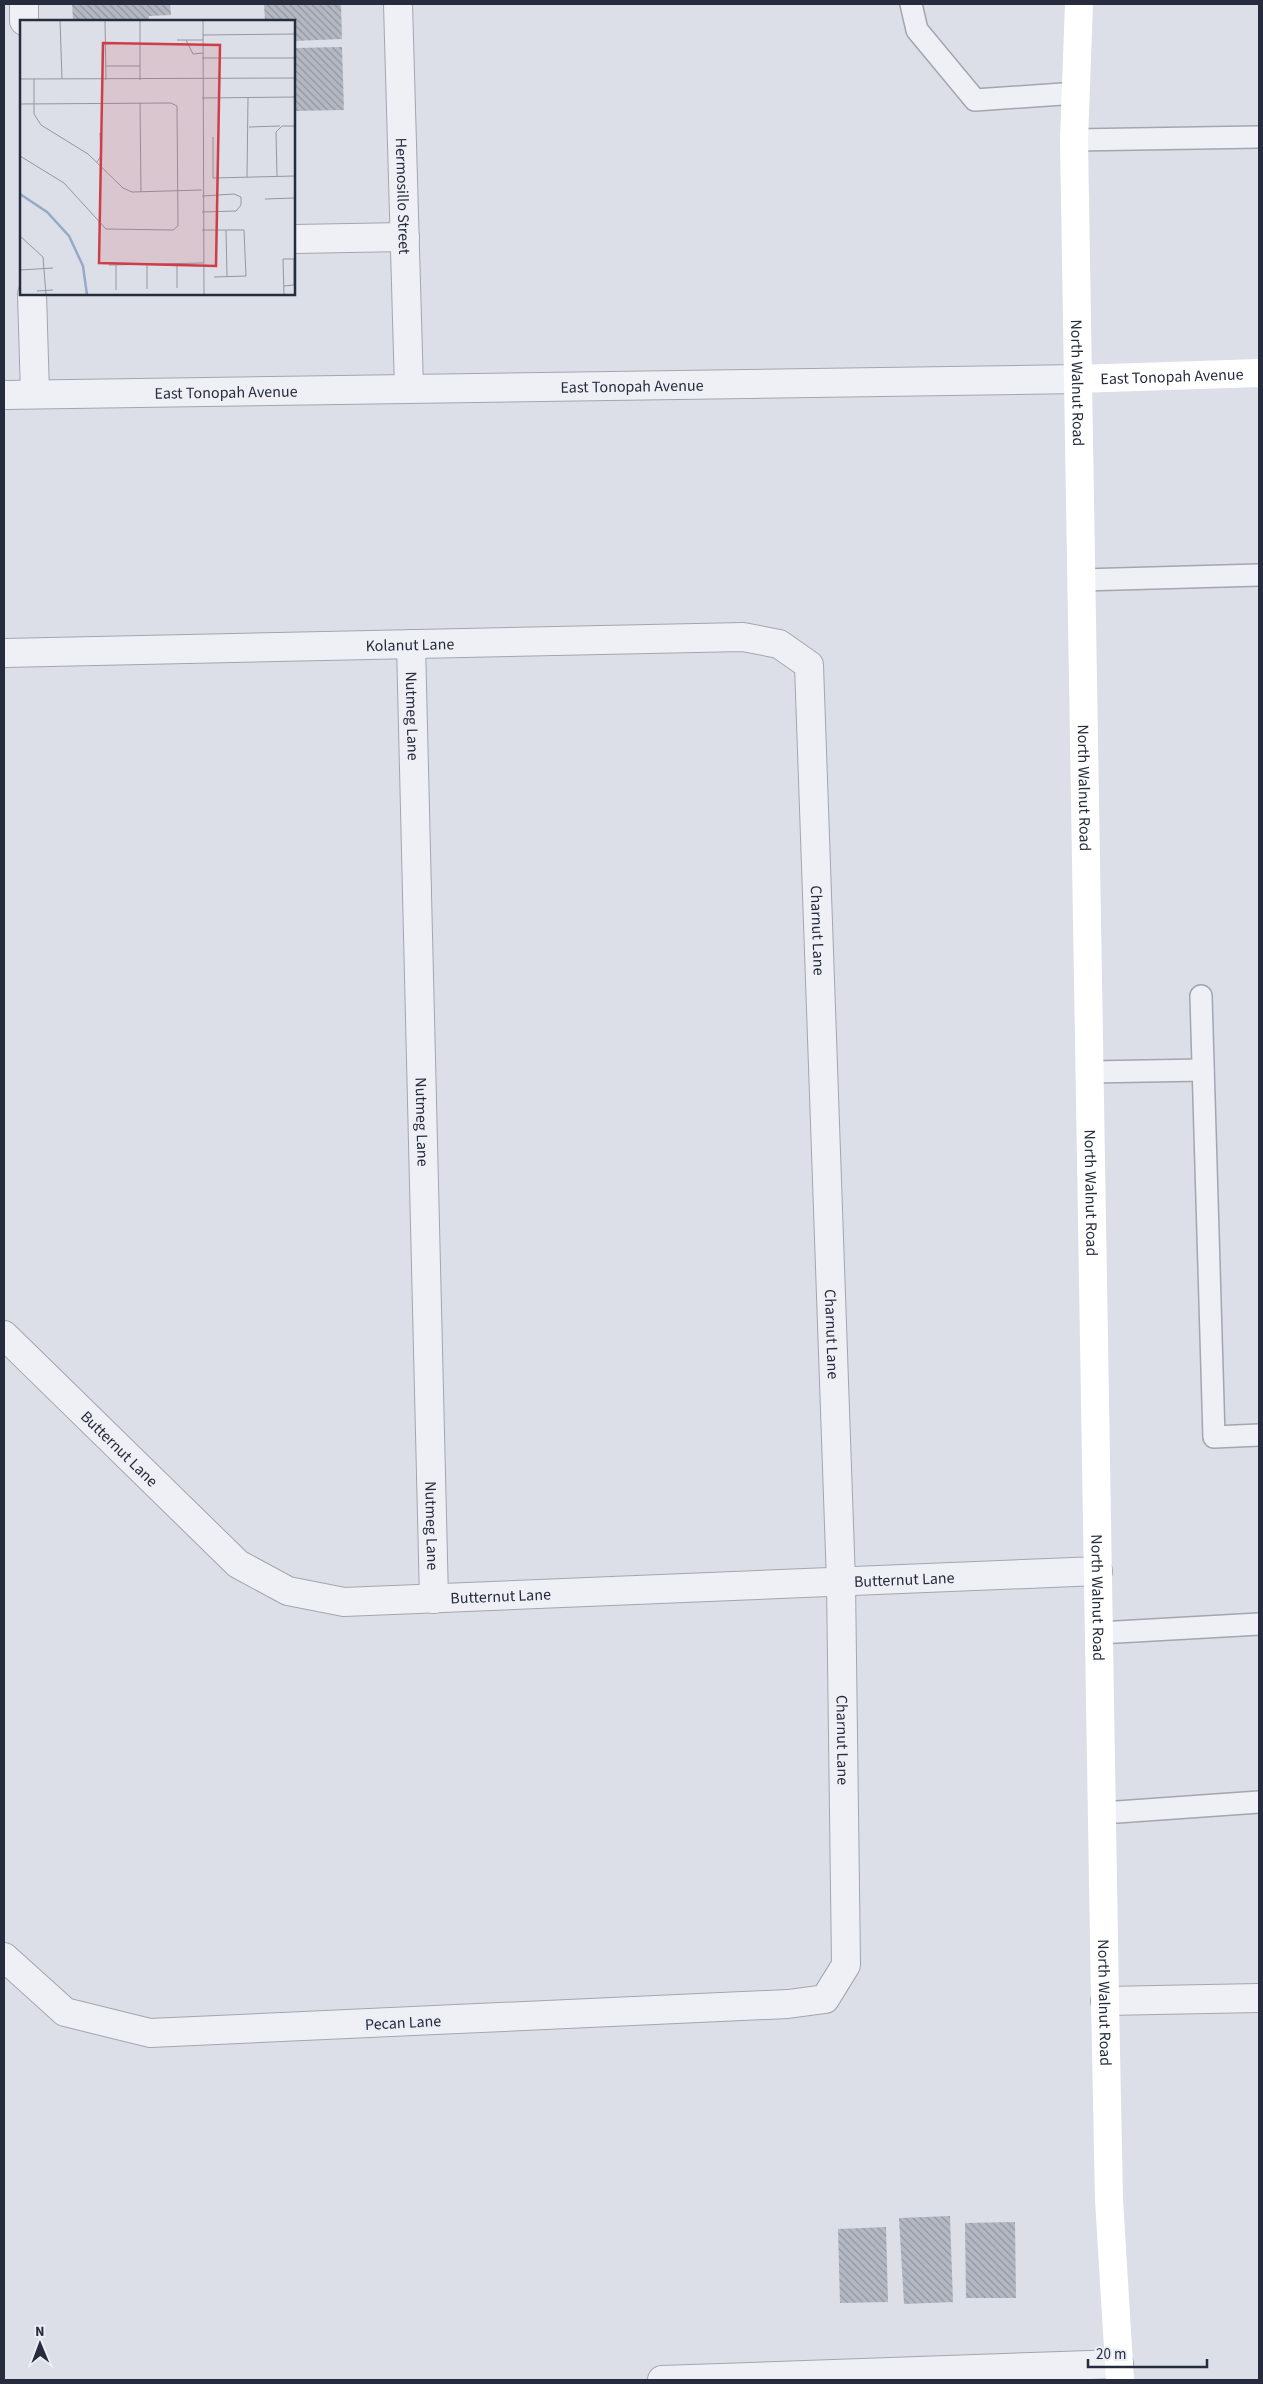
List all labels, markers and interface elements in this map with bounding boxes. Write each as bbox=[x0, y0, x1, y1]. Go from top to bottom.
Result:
inset map bbox=[20, 20, 295, 295]
street label: Hermosillo Street bbox=[390, 137, 415, 255]
street label: North Walnut Road bbox=[1065, 319, 1089, 447]
street label: East Tonopah Avenue bbox=[1100, 364, 1244, 390]
street label: East Tonopah Avenue bbox=[560, 375, 704, 399]
street label: East Tonopah Avenue bbox=[154, 381, 298, 405]
street label: Kolanut Lane bbox=[365, 633, 455, 657]
street label: Nutmeg Lane bbox=[400, 671, 424, 761]
street label: North Walnut Road bbox=[1072, 724, 1096, 851]
street label: Charnut Lane bbox=[805, 885, 830, 976]
street label: Nutmeg Lane bbox=[409, 1077, 434, 1167]
street label: North Walnut Road bbox=[1078, 1129, 1103, 1256]
street label: Charnut Lane bbox=[819, 1289, 844, 1380]
street label: Butternut Lane bbox=[75, 1406, 163, 1492]
street label: Nutmeg Lane bbox=[419, 1481, 443, 1571]
street label: North Walnut Road bbox=[1085, 1534, 1109, 1661]
street label: Butternut Lane bbox=[854, 1567, 955, 1593]
street label: Butternut Lane bbox=[450, 1584, 551, 1610]
street label: Charnut Lane bbox=[830, 1695, 854, 1785]
street label: North Walnut Road bbox=[1092, 1939, 1116, 2066]
street label: Pecan Lane bbox=[364, 2010, 442, 2036]
north arrow bbox=[15, 2319, 65, 2369]
text: N bbox=[35, 2322, 45, 2342]
scale bar bbox=[1088, 2336, 1207, 2368]
text: 20 m bbox=[1096, 2344, 1126, 2365]

